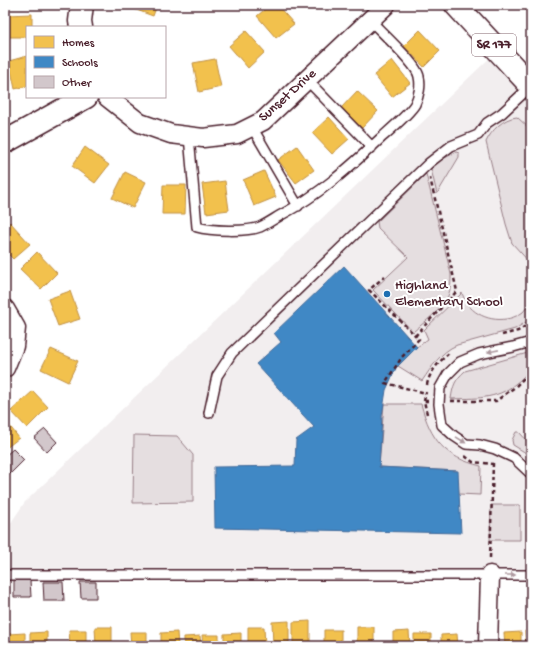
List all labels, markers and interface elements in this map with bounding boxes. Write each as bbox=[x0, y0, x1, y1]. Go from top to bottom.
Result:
legend bbox=[26, 26, 166, 98]
road number: SR 177 bbox=[472, 34, 516, 56]
text: Homes bbox=[62, 37, 95, 51]
text: Schools bbox=[62, 57, 98, 71]
street label: Sunset Drive bbox=[256, 65, 321, 126]
text: Other bbox=[62, 77, 93, 91]
place label: Highland Elementary School bbox=[395, 278, 503, 311]
marker: Highland Elementary School bbox=[382, 289, 392, 299]
one-way arrow bbox=[487, 349, 499, 355]
one-way arrow bbox=[456, 436, 466, 444]
one-way arrow bbox=[504, 572, 517, 578]

